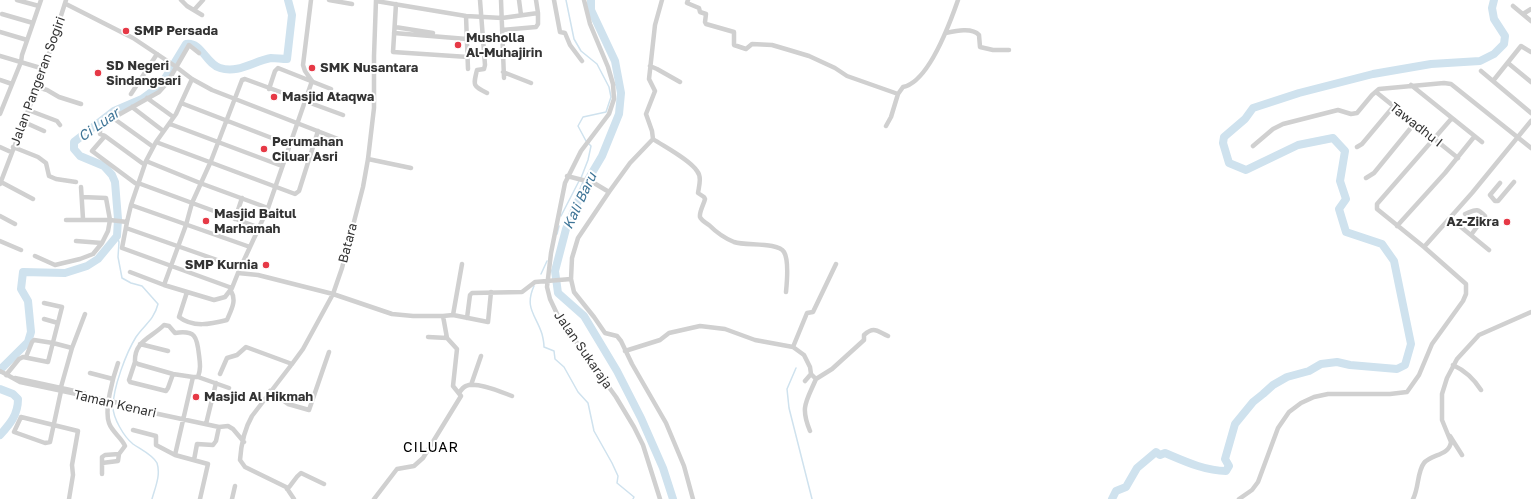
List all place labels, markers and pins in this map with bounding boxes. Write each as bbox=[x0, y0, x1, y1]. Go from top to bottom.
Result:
place label: SMP Persada bbox=[134, 23, 218, 39]
marker: SMP Persada bbox=[121, 26, 131, 36]
place label: Musholla Al-Muhajirin bbox=[466, 30, 542, 61]
marker: Musholla Al-Muhajirin bbox=[453, 40, 463, 50]
place label: SD Negeri Sindangsari bbox=[106, 58, 181, 89]
place label: SMK Nusantara bbox=[320, 60, 418, 76]
marker: SMK Nusantara bbox=[307, 63, 317, 73]
marker: SD Negeri Sindangsari bbox=[93, 68, 103, 78]
place label: Masjid Ataqwa bbox=[282, 89, 374, 105]
marker: Masjid Ataqwa bbox=[269, 92, 279, 102]
place label: Perumahan Ciluar Asri bbox=[272, 134, 343, 165]
marker: Perumahan Ciluar Asri bbox=[259, 144, 269, 154]
place label: Masjid Baitul Marhamah bbox=[214, 206, 296, 237]
place label: Az-Zikra bbox=[1446, 214, 1499, 230]
marker: Masjid Baitul Marhamah bbox=[201, 216, 211, 226]
marker: Az-Zikra bbox=[1502, 217, 1512, 227]
place label: SMP Kurnia bbox=[185, 257, 258, 273]
marker: SMP Kurnia bbox=[261, 260, 271, 270]
place label: Masjid Al Hikmah bbox=[204, 389, 313, 405]
marker: Masjid Al Hikmah bbox=[191, 392, 201, 402]

